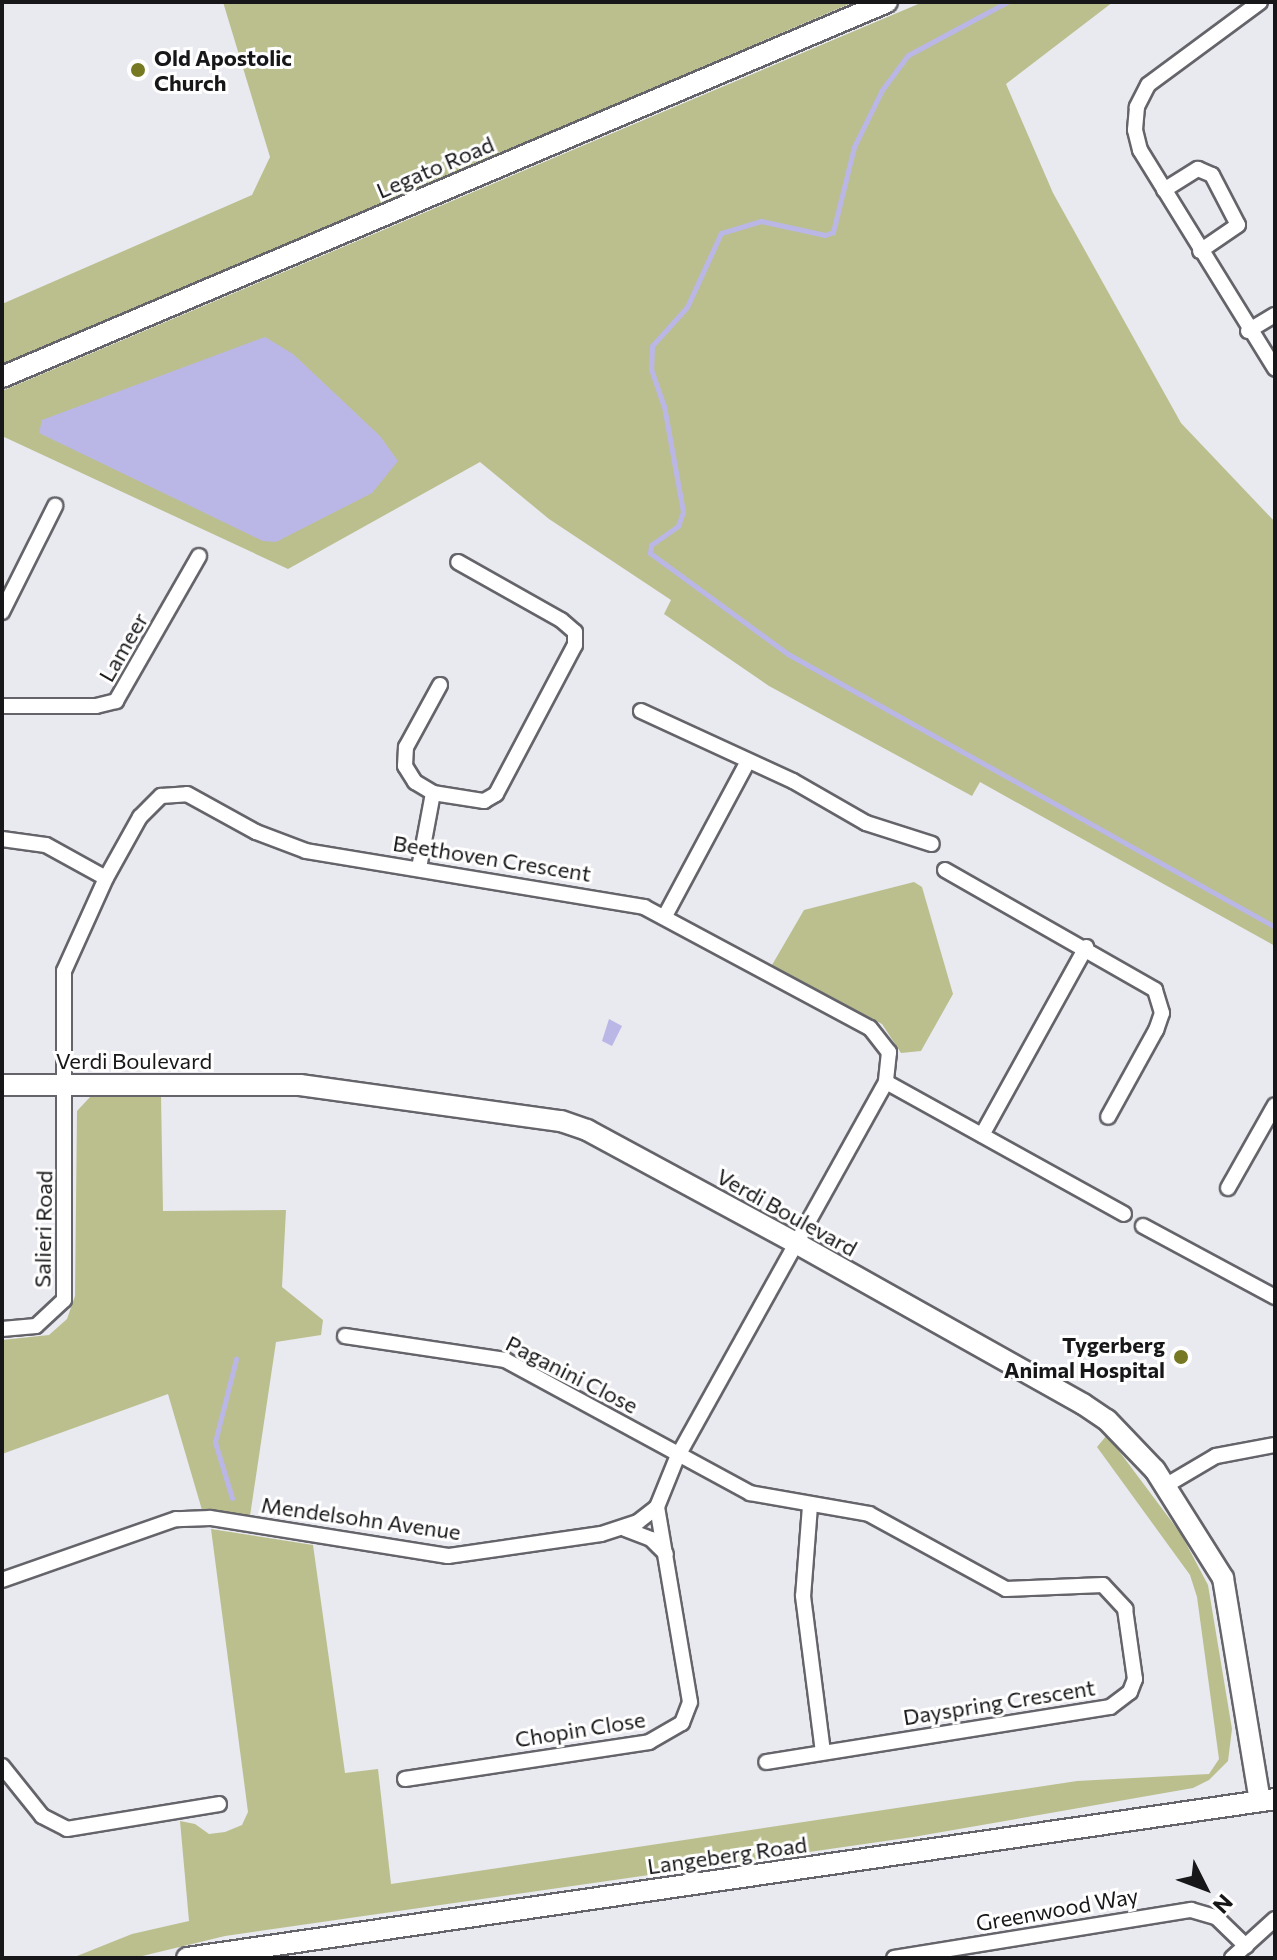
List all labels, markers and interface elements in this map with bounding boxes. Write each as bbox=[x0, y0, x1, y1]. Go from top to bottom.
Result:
place label: Old Apostolic Church bbox=[154, 44, 292, 96]
marker: Old Apostolic Church bbox=[129, 61, 147, 79]
street label: Legato Road bbox=[372, 130, 498, 204]
street label: Lameer bbox=[93, 608, 153, 686]
street label: Beethoven Crescent bbox=[391, 829, 593, 887]
street label: Verdi Boulevard bbox=[56, 1048, 212, 1074]
street label: Verdi Boulevard bbox=[712, 1163, 862, 1261]
street label: Salieri Road bbox=[29, 1170, 57, 1288]
street label: Paganini Close bbox=[502, 1329, 642, 1419]
place label: Tygerberg Animal Hospital bbox=[1004, 1331, 1165, 1382]
marker: Tygerberg Animal Hospital bbox=[1172, 1348, 1190, 1366]
street label: Mendelsohn Avenue bbox=[260, 1491, 462, 1545]
street label: Dayspring Crescent bbox=[901, 1674, 1097, 1730]
street label: Chopin Close bbox=[513, 1706, 647, 1752]
street label: Langeberg Road bbox=[645, 1831, 809, 1879]
north arrow bbox=[1165, 1848, 1245, 1928]
street label: Greenwood Way bbox=[974, 1882, 1140, 1936]
text: N bbox=[1208, 1889, 1239, 1920]

